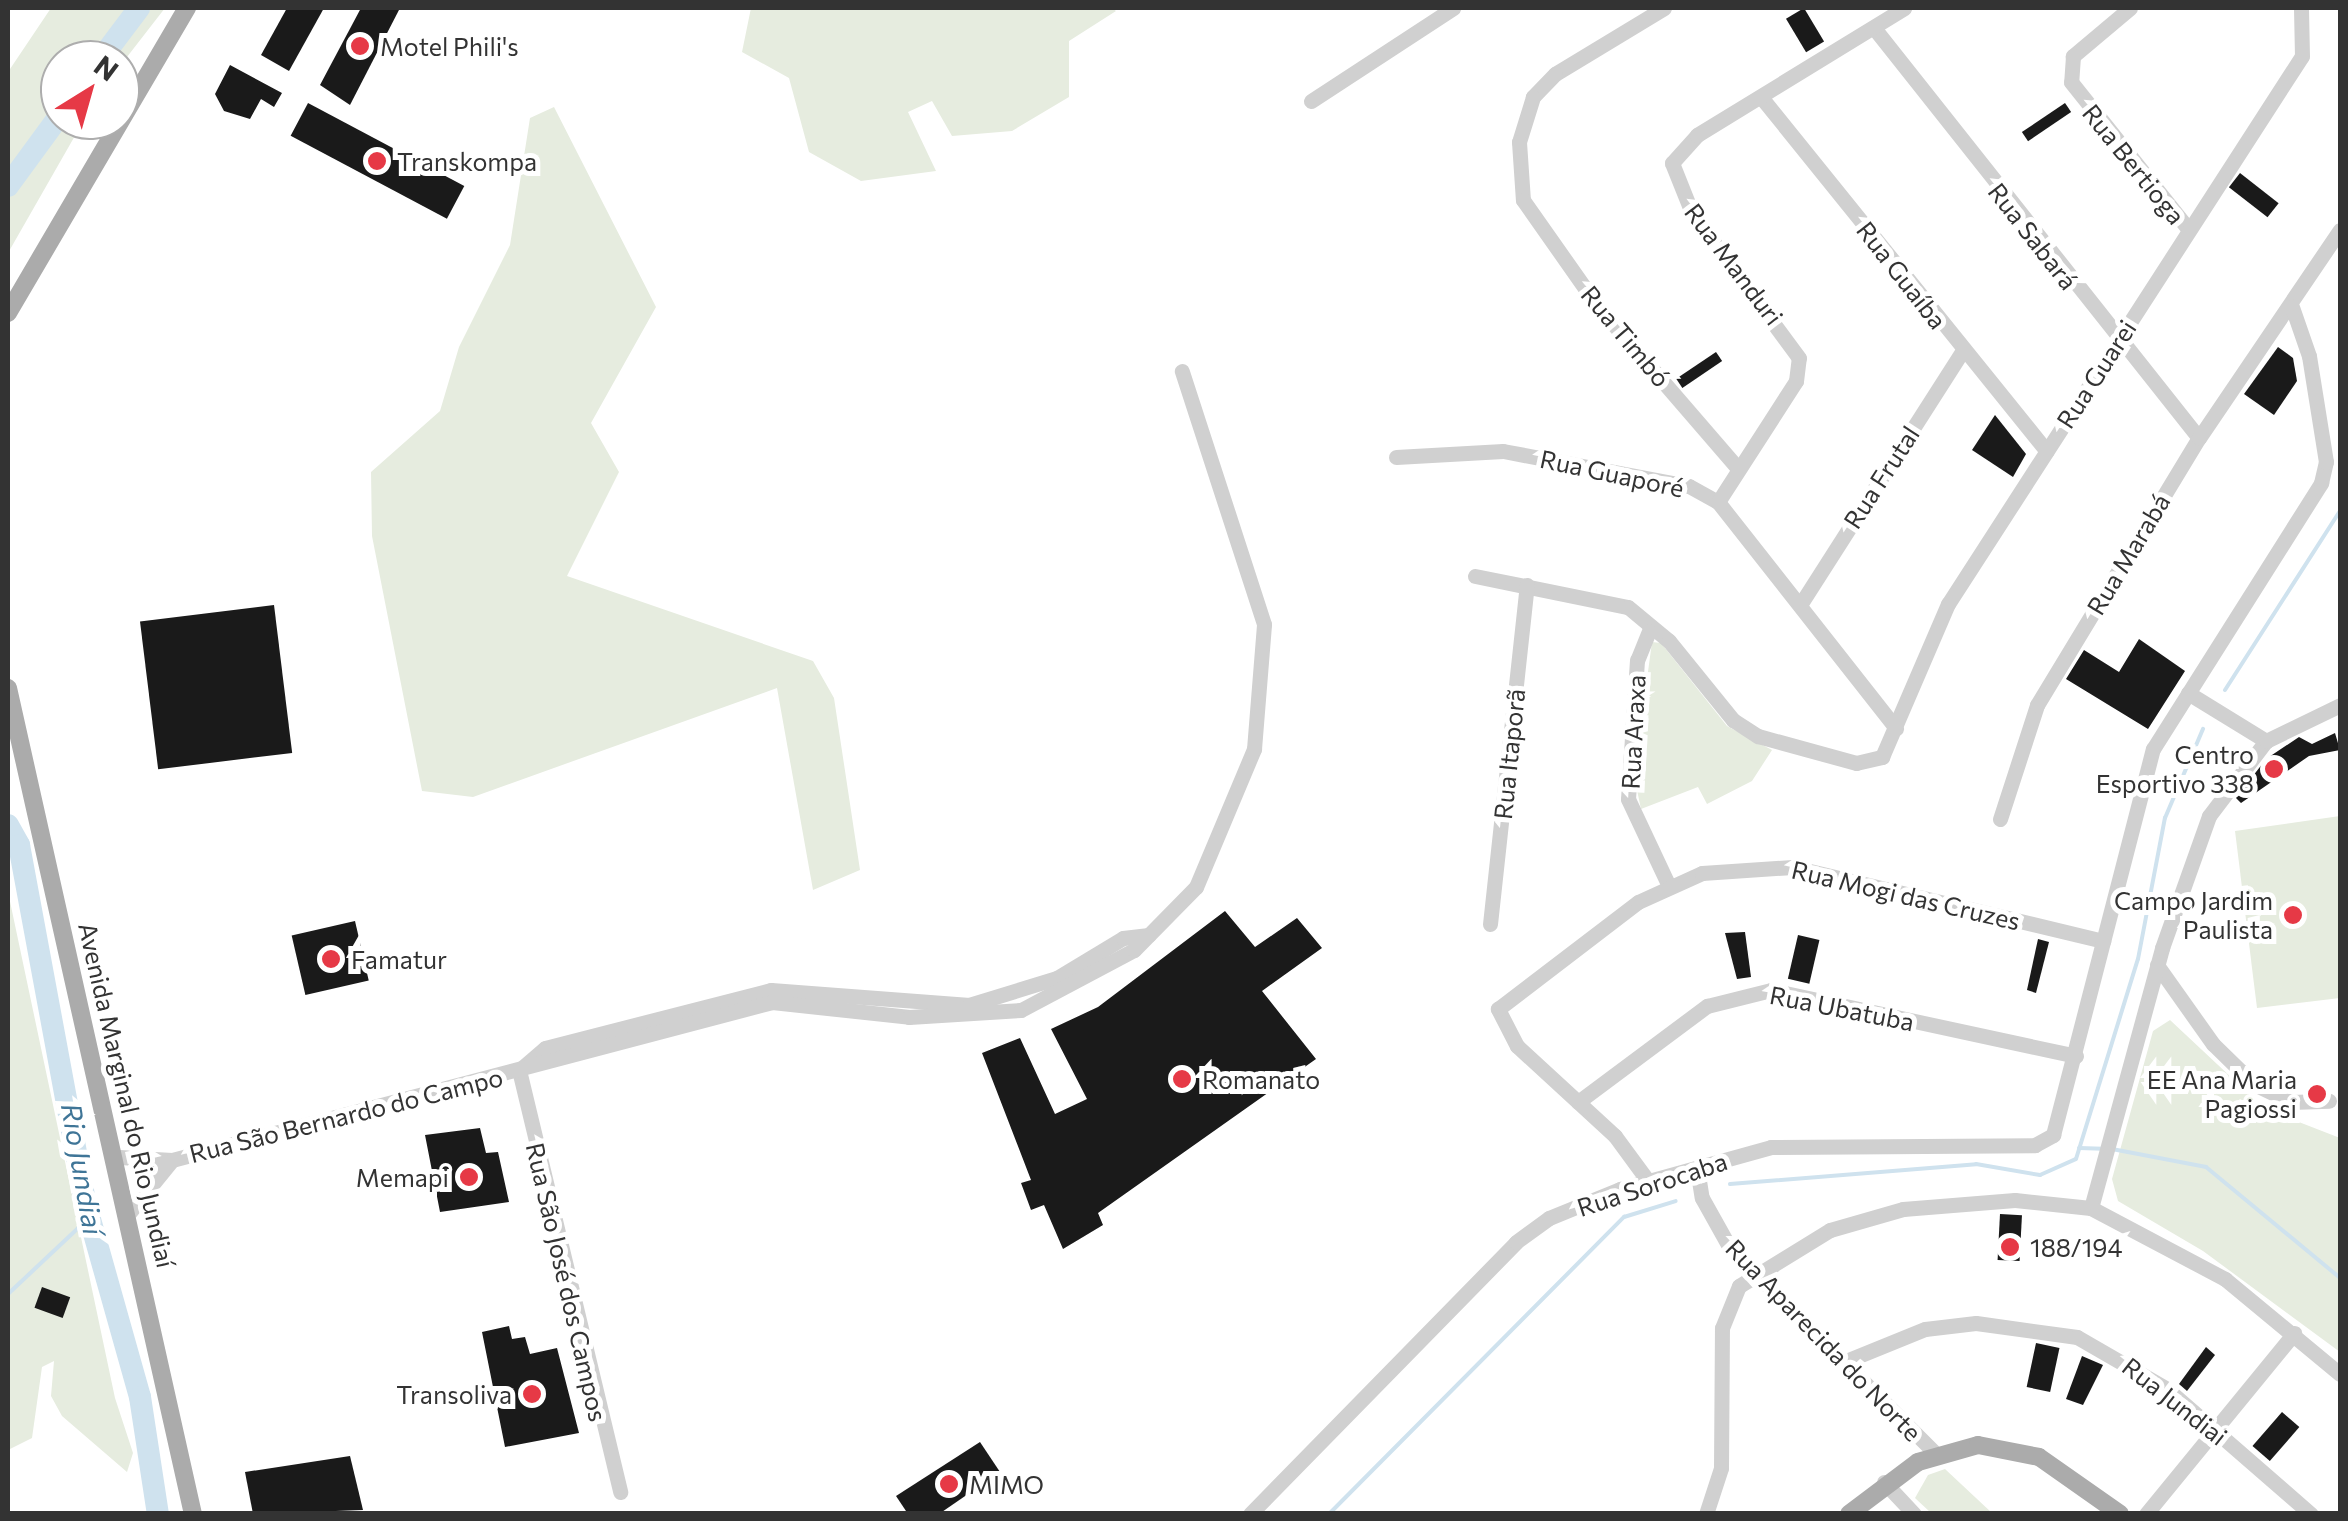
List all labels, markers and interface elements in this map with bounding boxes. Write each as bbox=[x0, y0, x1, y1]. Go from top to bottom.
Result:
place label: Motel Phili's bbox=[380, 31, 519, 61]
marker: Motel Phili's bbox=[349, 35, 371, 57]
north arrow bbox=[40, 40, 140, 140]
text: N bbox=[88, 48, 125, 88]
street label: Rua Bertioga bbox=[2076, 98, 2192, 230]
place label: Transkompa bbox=[397, 146, 537, 176]
marker: Transkompa bbox=[366, 150, 388, 172]
street label: Rua Sabará bbox=[1982, 177, 2084, 295]
street label: Rua Manduri bbox=[1679, 197, 1789, 331]
street label: Rua Guaíba bbox=[1851, 215, 1953, 335]
street label: Rua Timbó bbox=[1575, 279, 1677, 393]
street label: Rua Guarei bbox=[2050, 314, 2142, 434]
street label: Rua Frutal bbox=[1837, 420, 1925, 534]
street label: Rua Guaporé bbox=[1537, 443, 1687, 503]
street label: Rua Marabá bbox=[2080, 488, 2176, 620]
street label: Rua Araxa bbox=[1615, 674, 1651, 790]
street label: Rua Itaporã bbox=[1487, 687, 1531, 821]
place label: Centro Esportivo 338 bbox=[2096, 740, 2254, 799]
marker: Centro Esportivo 338 bbox=[2263, 758, 2285, 780]
street label: Rua Mogi das Cruzes bbox=[1789, 854, 2023, 936]
place label: Campo Jardim Paulista bbox=[2114, 886, 2273, 945]
marker: Campo Jardim Paulista bbox=[2282, 904, 2304, 926]
street label: Avenida Marginal do Rio Jundiaí bbox=[73, 920, 181, 1270]
place label: Famatur bbox=[351, 944, 447, 974]
marker: Famatur bbox=[320, 948, 342, 970]
street label: Rua Ubatuba bbox=[1767, 979, 1917, 1037]
street label: Rua São Bernardo do Campo bbox=[186, 1061, 506, 1169]
place label: Romanato bbox=[1202, 1064, 1320, 1094]
place label: EE Ana Maria Pagiossi bbox=[2147, 1065, 2297, 1124]
marker: Romanato bbox=[1171, 1068, 1193, 1090]
marker: EE Ana Maria Pagiossi bbox=[2306, 1083, 2328, 1105]
water label: Rio Jundiaí bbox=[55, 1101, 111, 1237]
street label: Rua São José dos Campos bbox=[520, 1140, 614, 1424]
street label: Rua Sorocaba bbox=[1573, 1146, 1731, 1222]
place label: Memapi bbox=[356, 1162, 449, 1192]
marker: Memapi bbox=[458, 1166, 480, 1188]
place label: 188/194 bbox=[2030, 1232, 2123, 1262]
street label: Rua Aparecida do Norte bbox=[1720, 1233, 1928, 1447]
marker: 188/194 bbox=[1999, 1236, 2021, 1258]
street label: Rua Jundiai bbox=[2117, 1351, 2233, 1451]
place label: Transoliva bbox=[396, 1379, 512, 1409]
marker: Transoliva bbox=[521, 1383, 543, 1405]
place label: MIMO bbox=[969, 1469, 1044, 1499]
marker: MIMO bbox=[938, 1473, 960, 1495]

